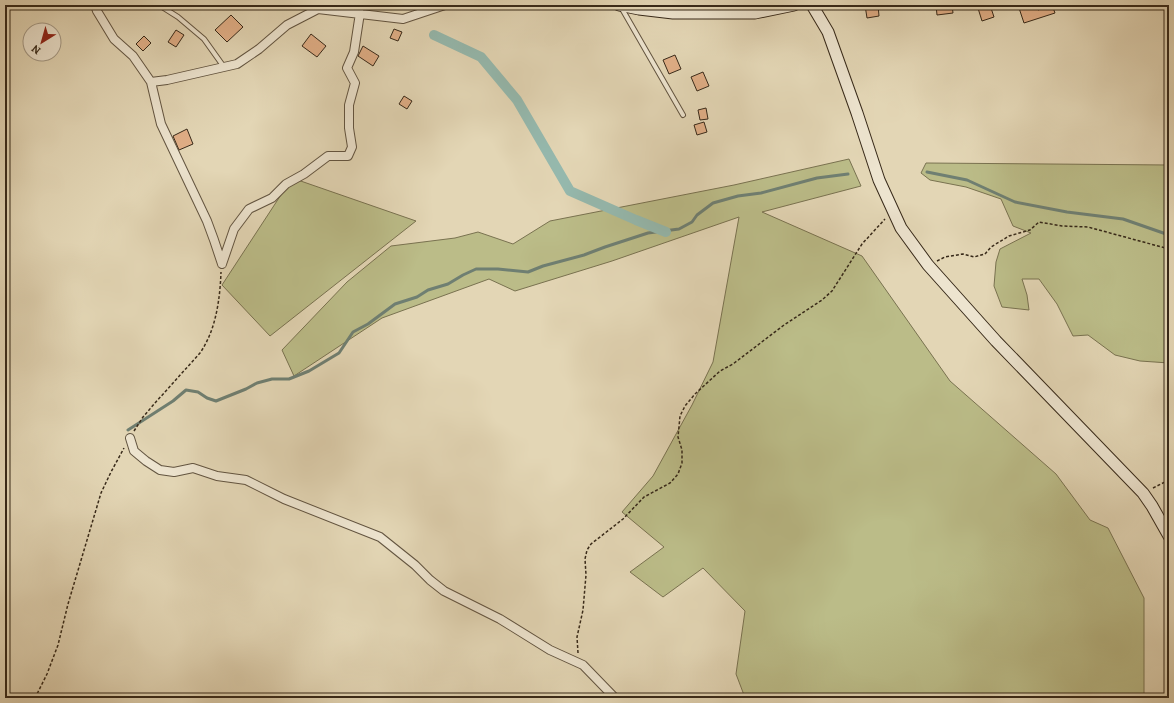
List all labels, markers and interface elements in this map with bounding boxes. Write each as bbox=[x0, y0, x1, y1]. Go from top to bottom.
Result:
north arrow bbox=[22, 22, 62, 62]
text: N bbox=[29, 41, 44, 58]

